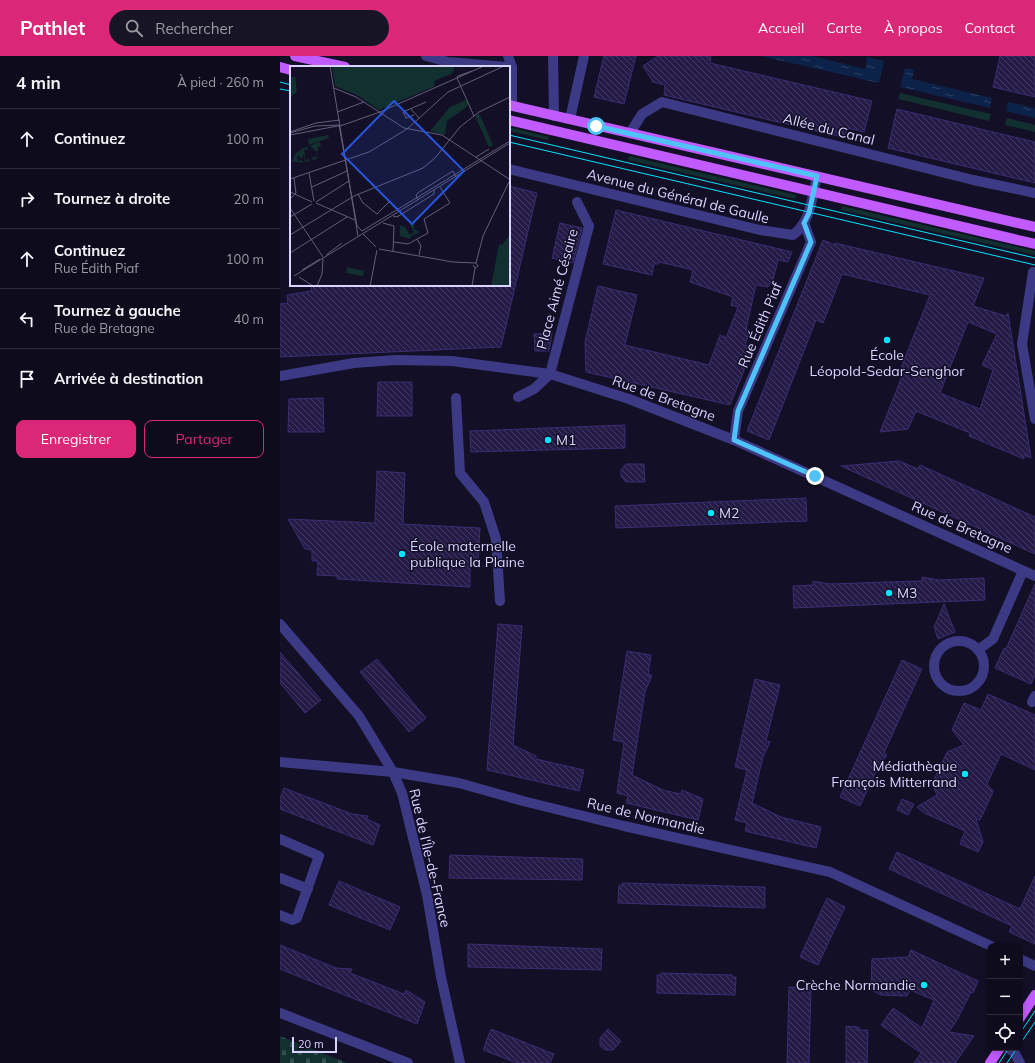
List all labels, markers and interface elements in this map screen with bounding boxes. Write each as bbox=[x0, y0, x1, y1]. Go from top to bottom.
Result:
search box bbox=[109, 10, 389, 46]
text: Pathlet bbox=[20, 16, 85, 40]
icon: search bbox=[123, 17, 145, 39]
text: Rechercher bbox=[155, 19, 233, 38]
text: Accueil bbox=[758, 19, 804, 37]
text: Carte bbox=[826, 19, 862, 37]
text: À propos bbox=[884, 19, 943, 37]
text: Contact bbox=[965, 19, 1015, 37]
inset map bbox=[290, 66, 510, 286]
text: 4 min bbox=[16, 72, 61, 93]
text: À pied · 260 m bbox=[177, 74, 264, 90]
street label: Allée du Canal bbox=[781, 109, 877, 149]
route start bbox=[587, 117, 605, 135]
icon: ahead bbox=[16, 128, 38, 150]
text: Continuez bbox=[54, 129, 125, 148]
text: 100 m bbox=[226, 131, 264, 147]
street label: Avenue du Général de Gaulle bbox=[585, 165, 771, 227]
icon: right bbox=[16, 188, 38, 210]
text: Tournez à droite bbox=[54, 189, 170, 208]
text: 20 m bbox=[234, 191, 264, 207]
street label: Place Aimé Césaire bbox=[532, 227, 582, 351]
text: Continuez bbox=[54, 241, 125, 260]
icon: ahead bbox=[16, 248, 38, 270]
text: 100 m bbox=[226, 251, 264, 267]
text: Rue Édith Piaf bbox=[54, 260, 139, 276]
street label: Rue Édith Piaf bbox=[734, 279, 786, 371]
text: Tournez à gauche bbox=[54, 301, 181, 320]
icon: left bbox=[16, 308, 38, 330]
text: 40 m bbox=[234, 311, 264, 327]
text: Rue de Bretagne bbox=[54, 320, 155, 336]
marker: École Léopold-Sedar-Senghor bbox=[882, 335, 892, 345]
place label: École Léopold-Sedar-Senghor bbox=[810, 346, 965, 380]
icon: arrive bbox=[16, 368, 38, 390]
text: Arrivée à destination bbox=[54, 369, 203, 388]
street label: Rue de Bretagne bbox=[610, 371, 718, 425]
button: Enregistrer bbox=[16, 420, 136, 458]
button: Partager bbox=[144, 420, 264, 458]
place label: M1 bbox=[556, 431, 576, 449]
marker: M1 bbox=[543, 435, 553, 445]
route end bbox=[806, 467, 824, 485]
street label: Rue de Bretagne bbox=[909, 497, 1015, 557]
place label: M2 bbox=[719, 504, 739, 522]
marker: M2 bbox=[706, 508, 716, 518]
place label: École maternelle publique la Plaine bbox=[410, 537, 525, 571]
marker: École maternelle publique la Plaine bbox=[397, 549, 407, 559]
place label: M3 bbox=[897, 584, 917, 602]
marker: M3 bbox=[884, 588, 894, 598]
place label: Médiathèque François Mitterrand bbox=[831, 757, 957, 791]
marker: Médiathèque François Mitterrand bbox=[960, 769, 970, 779]
street label: Rue de l'Île-de-France bbox=[405, 787, 455, 929]
street label: Rue de Normandie bbox=[585, 794, 707, 838]
map controls bbox=[987, 943, 1023, 1051]
button: + bbox=[987, 943, 1023, 979]
place label: Crèche Normandie bbox=[796, 976, 916, 994]
button: − bbox=[987, 979, 1023, 1015]
marker: Crèche Normandie bbox=[919, 980, 929, 990]
button: locate bbox=[987, 1015, 1023, 1051]
scale bar bbox=[292, 1035, 337, 1054]
text: 20 m bbox=[298, 1037, 324, 1051]

